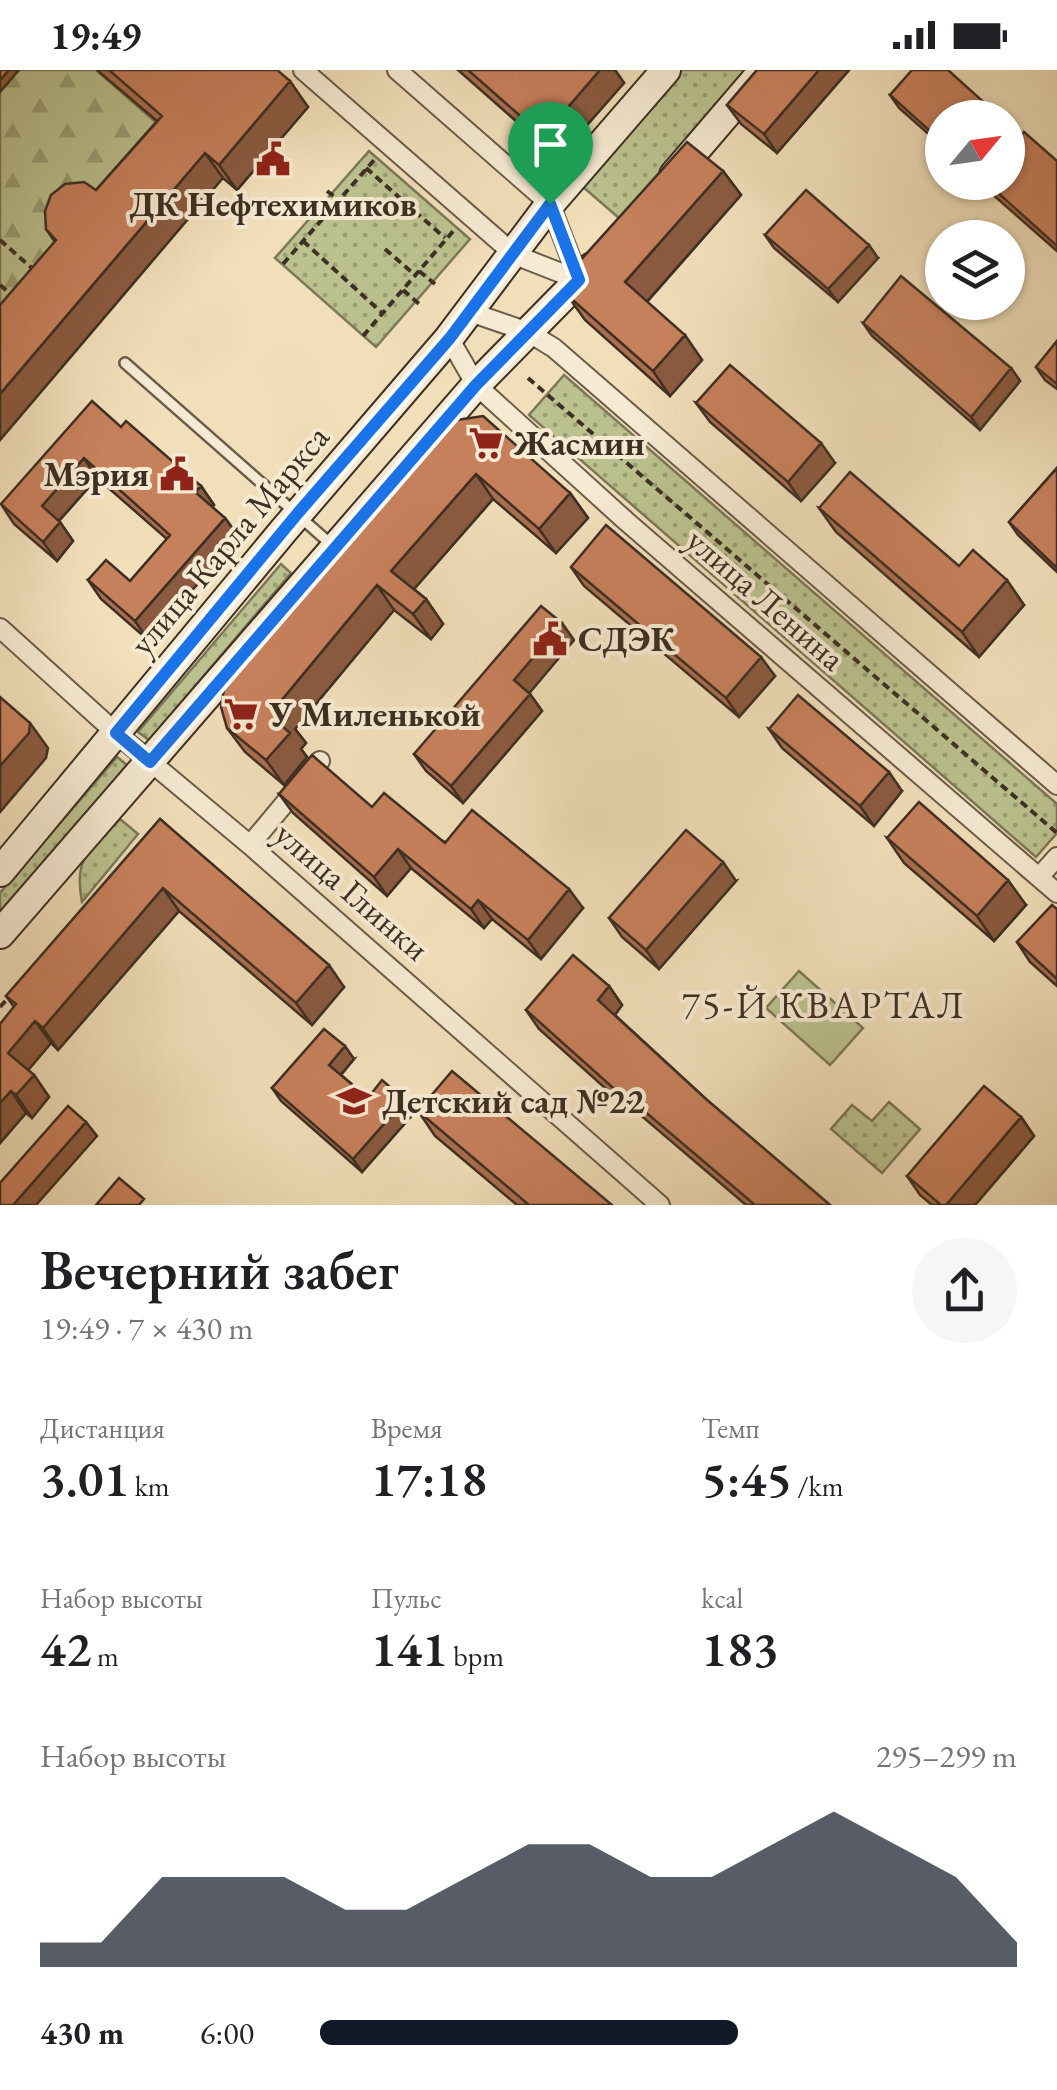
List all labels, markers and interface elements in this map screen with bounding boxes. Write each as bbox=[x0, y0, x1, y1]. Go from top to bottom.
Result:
text: 19:49 bbox=[50, 11, 141, 60]
north arrow bbox=[925, 100, 1025, 200]
map controls bbox=[925, 100, 1025, 320]
pin bbox=[508, 102, 593, 205]
icon: arrive bbox=[523, 117, 578, 172]
public building icon: ДК Нефтехимиков bbox=[254, 140, 292, 178]
place label: ДК Нефтехимиков bbox=[129, 181, 417, 226]
button: layers bbox=[925, 220, 1025, 320]
street label: улица Карла Маркса bbox=[119, 415, 339, 665]
place label: Жасмин bbox=[513, 420, 645, 465]
supermarket icon: Жасмин bbox=[467, 424, 505, 462]
place label: Мэрия bbox=[44, 451, 149, 496]
public building icon: Мэрия bbox=[158, 455, 196, 493]
street label: улица Ленина bbox=[677, 517, 855, 681]
place label: СДЭК bbox=[578, 616, 677, 661]
public building icon: СДЭК bbox=[531, 620, 569, 658]
place label: У Миленькой bbox=[268, 691, 481, 736]
supermarket icon: У Миленькой bbox=[222, 695, 260, 733]
street label: улица Глинки bbox=[265, 811, 439, 971]
district label: 75-Й КВАРТАЛ bbox=[681, 980, 967, 1029]
place label: Детский сад №22 bbox=[382, 1078, 645, 1123]
school or university icon: Детский сад №22 bbox=[335, 1082, 373, 1120]
text: Вечерний забег bbox=[40, 1234, 399, 1305]
button: share bbox=[912, 1238, 1017, 1343]
text: 19:49 · 7 × 430 m bbox=[40, 1307, 253, 1349]
text: Дистанция bbox=[40, 1410, 165, 1446]
text: Время bbox=[371, 1410, 443, 1446]
text: Темп bbox=[701, 1410, 760, 1446]
text: 3.01 bbox=[40, 1446, 129, 1511]
text: 17:18 bbox=[371, 1446, 487, 1511]
text: 5:45 bbox=[701, 1446, 792, 1511]
text: km bbox=[129, 1468, 170, 1504]
text: /km bbox=[792, 1468, 844, 1504]
text: Набор высоты bbox=[40, 1580, 203, 1616]
text: Пульс bbox=[371, 1580, 442, 1616]
text: kcal bbox=[701, 1580, 743, 1616]
text: 42 bbox=[40, 1616, 91, 1681]
text: 141 bbox=[371, 1616, 448, 1681]
text: 183 bbox=[701, 1616, 778, 1681]
text: m bbox=[91, 1638, 119, 1674]
text: bpm bbox=[448, 1638, 504, 1674]
text: Набор высоты bbox=[40, 1735, 226, 1777]
text: 295–299 m bbox=[876, 1735, 1017, 1777]
text: 430 m bbox=[40, 2012, 124, 2054]
text: 6:00 bbox=[200, 2012, 254, 2054]

